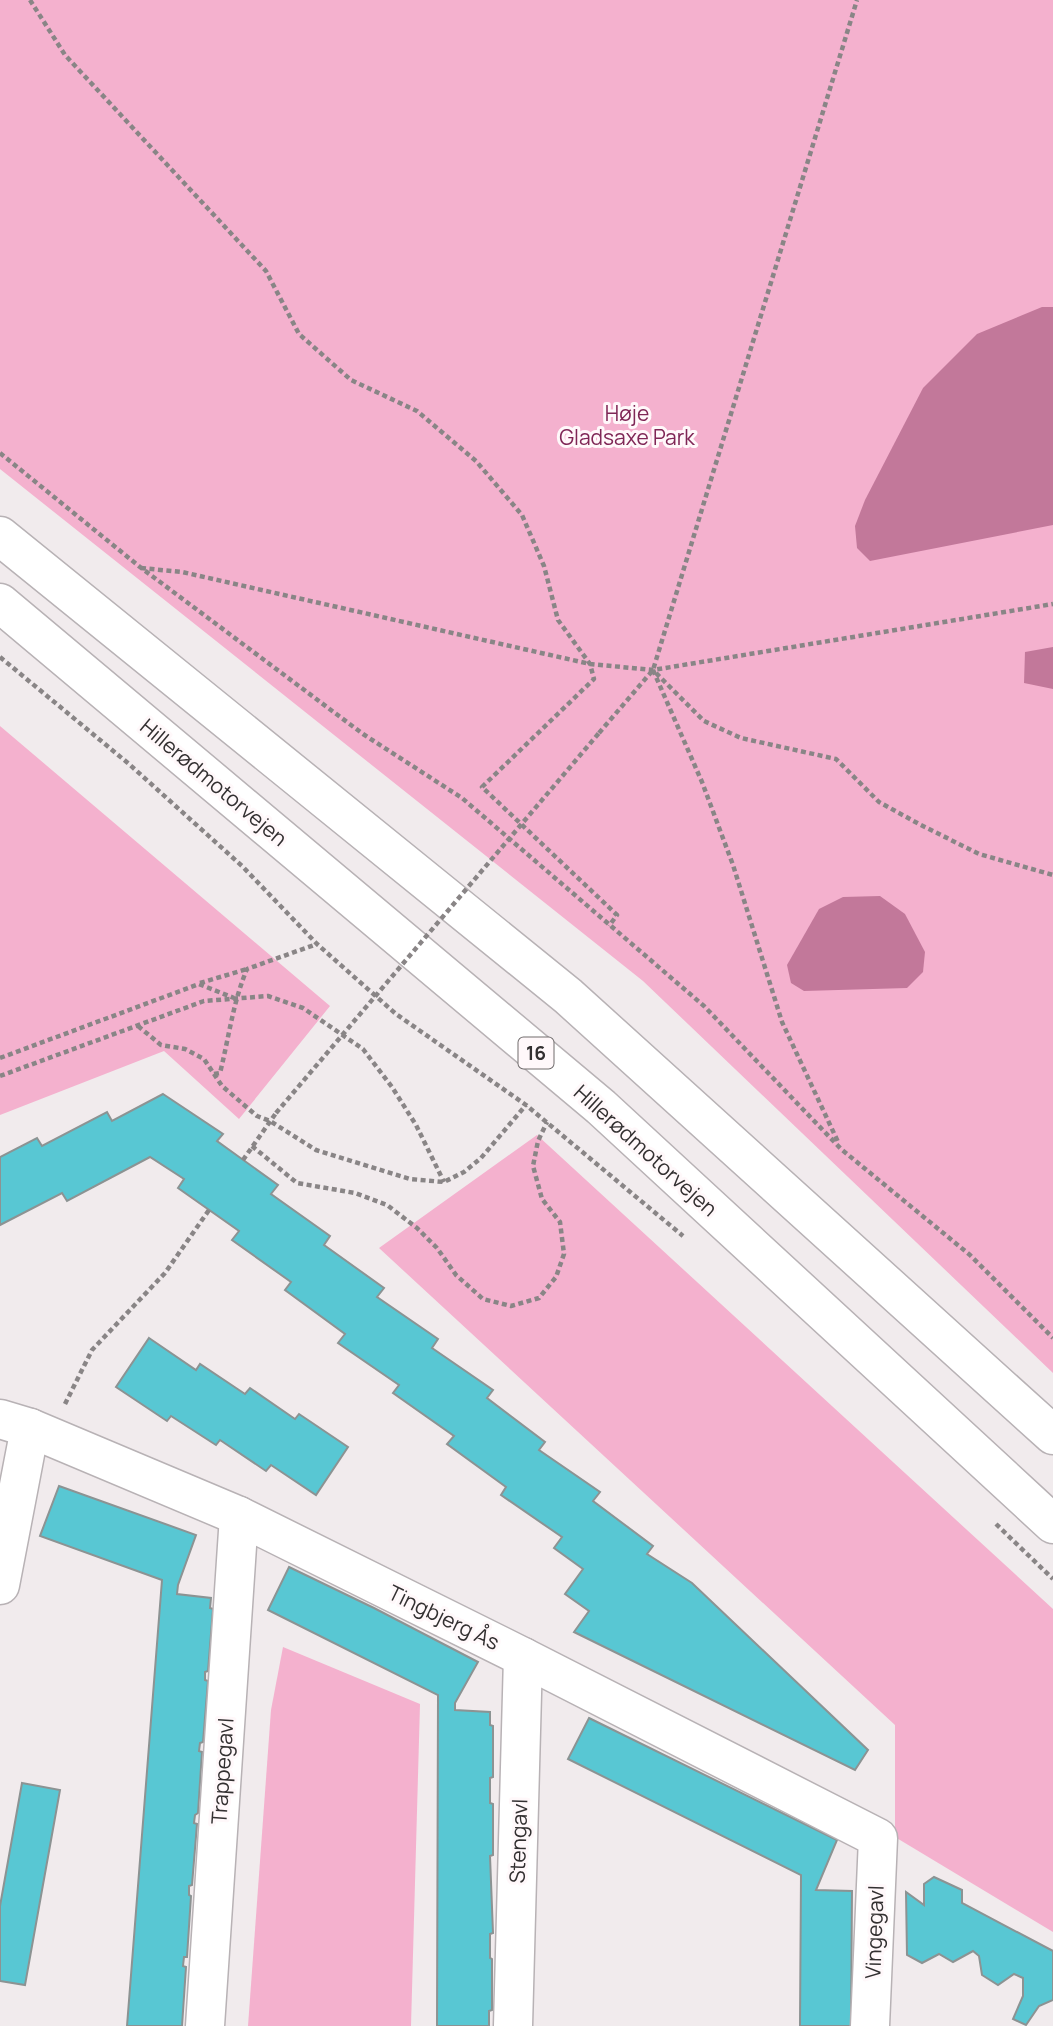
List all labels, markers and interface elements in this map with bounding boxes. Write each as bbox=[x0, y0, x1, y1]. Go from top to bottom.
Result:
park label: Høje Gladsaxe Park bbox=[559, 399, 695, 451]
street label: Hillerødmotorvejen bbox=[135, 712, 293, 852]
road number: 16 bbox=[518, 1037, 554, 1068]
street label: Hillerødmotorvejen bbox=[568, 1078, 724, 1222]
street label: Tingbjerg Ås bbox=[384, 1578, 504, 1656]
street label: Trappegavl bbox=[204, 1717, 240, 1825]
street label: Stengavl bbox=[503, 1798, 533, 1884]
street label: Vingegavl bbox=[858, 1885, 890, 1979]

